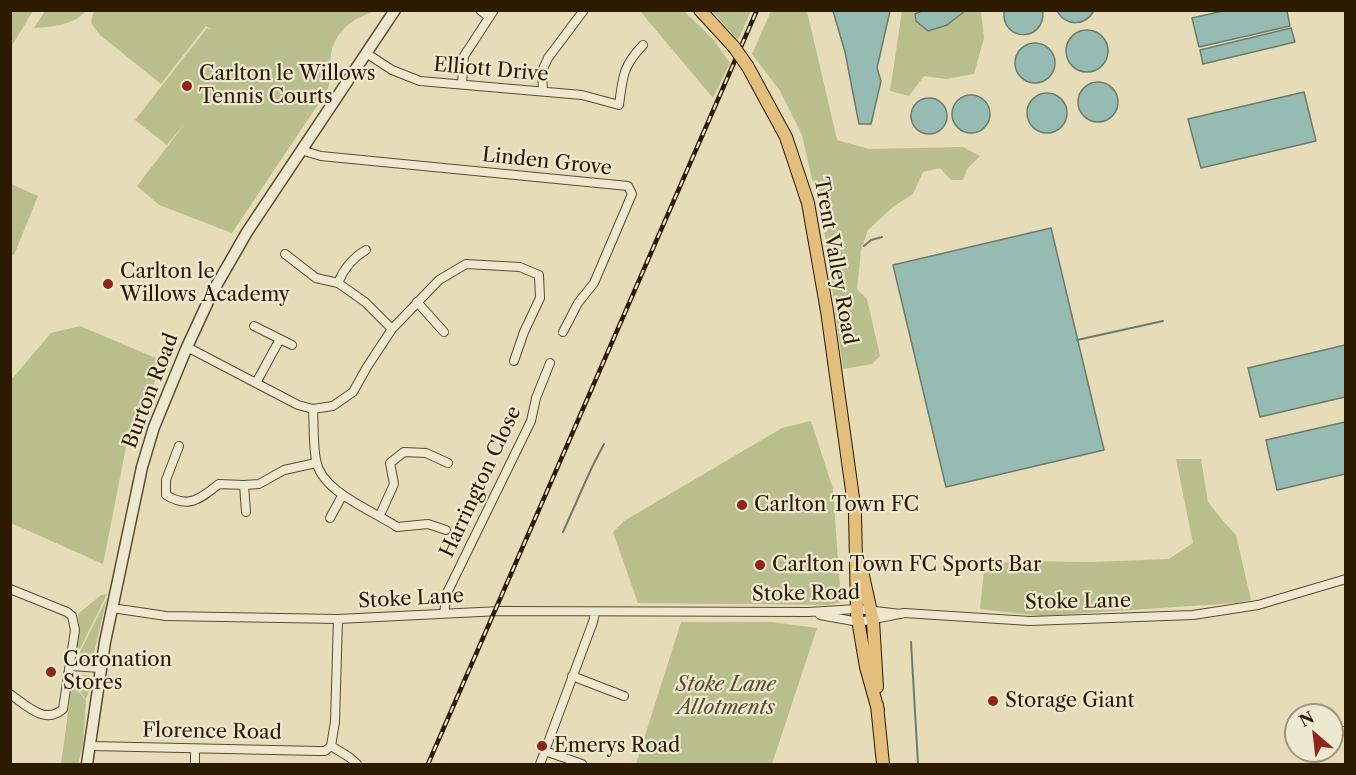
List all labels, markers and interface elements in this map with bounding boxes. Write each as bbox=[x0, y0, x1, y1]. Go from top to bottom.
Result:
street label: Elliott Drive bbox=[432, 53, 550, 87]
place label: Carlton le Willows Tennis Courts bbox=[199, 62, 375, 109]
marker: Carlton le Willows Tennis Courts bbox=[180, 79, 194, 93]
street label: Linden Grove bbox=[481, 143, 613, 181]
street label: Trent Valley Road bbox=[808, 175, 862, 347]
place label: Carlton le Willows Academy bbox=[120, 260, 290, 307]
marker: Carlton le Willows Academy bbox=[101, 277, 115, 291]
street label: Burton Road bbox=[118, 330, 184, 452]
street label: Harrington Close bbox=[435, 403, 527, 561]
place label: Carlton Town FC bbox=[754, 493, 919, 517]
marker: Carlton Town FC bbox=[735, 498, 749, 512]
place label: Carlton Town FC Sports Bar bbox=[772, 553, 1041, 577]
marker: Carlton Town FC Sports Bar bbox=[753, 558, 767, 572]
street label: Stoke Road bbox=[752, 581, 860, 607]
street label: Stoke Lane bbox=[357, 584, 465, 614]
street label: Stoke Lane bbox=[1025, 589, 1131, 615]
place label: Coronation Stores bbox=[63, 648, 172, 695]
marker: Coronation Stores bbox=[44, 665, 58, 679]
park label: Stoke Lane Allotments bbox=[676, 673, 776, 720]
place label: Storage Giant bbox=[1005, 689, 1135, 713]
marker: Storage Giant bbox=[986, 694, 1000, 708]
north arrow bbox=[1284, 703, 1344, 763]
text: N bbox=[1296, 707, 1317, 731]
street label: Florence Road bbox=[142, 719, 282, 745]
place label: Emerys Road bbox=[554, 734, 680, 758]
marker: Emerys Road bbox=[535, 739, 549, 753]

